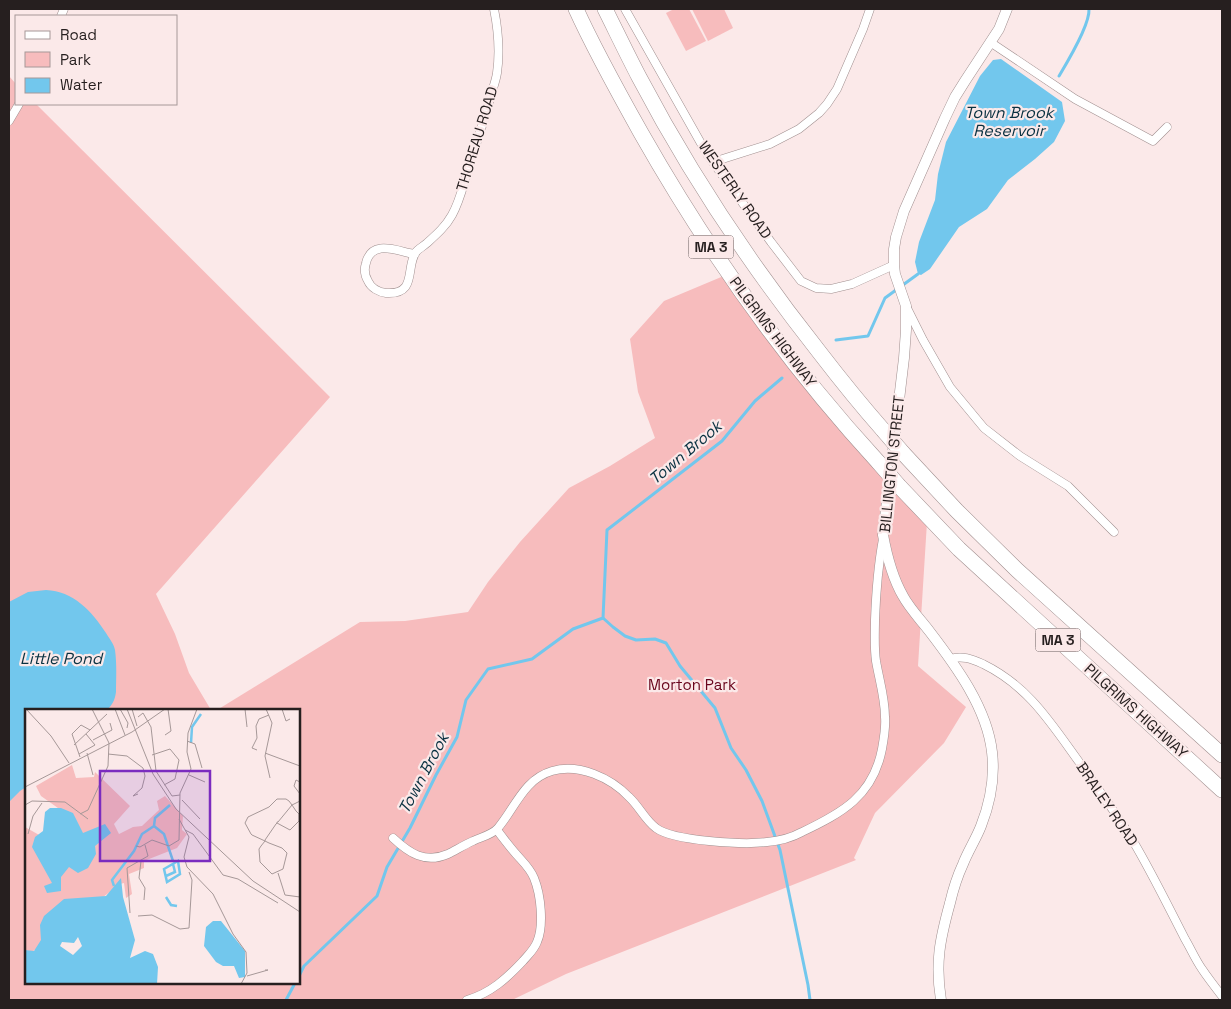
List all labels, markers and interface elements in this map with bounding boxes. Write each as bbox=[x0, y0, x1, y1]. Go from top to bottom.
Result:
legend bbox=[15, 15, 178, 105]
text: Road bbox=[60, 25, 97, 44]
text: Park bbox=[60, 50, 91, 69]
text: Water bbox=[60, 75, 103, 94]
street label: THOREAU ROAD bbox=[452, 84, 501, 193]
water label: Town Brook Reservoir bbox=[965, 102, 1056, 141]
street label: WESTERLY ROAD bbox=[695, 137, 776, 242]
road number: MA 3 bbox=[688, 236, 734, 258]
street label: PILGRIMS HIGHWAY bbox=[726, 273, 821, 391]
street label: BILLINGTON STREET bbox=[875, 394, 908, 534]
water label: Town Brook bbox=[644, 414, 728, 489]
road number: MA 3 bbox=[1036, 628, 1080, 652]
water label: Little Pond bbox=[20, 648, 104, 669]
street label: PILGRIMS HIGHWAY bbox=[1081, 659, 1192, 762]
park label: Morton Park bbox=[648, 675, 736, 694]
inset map bbox=[25, 709, 300, 984]
water label: Town Brook bbox=[393, 727, 455, 817]
street label: BRALEY ROAD bbox=[1072, 758, 1142, 849]

